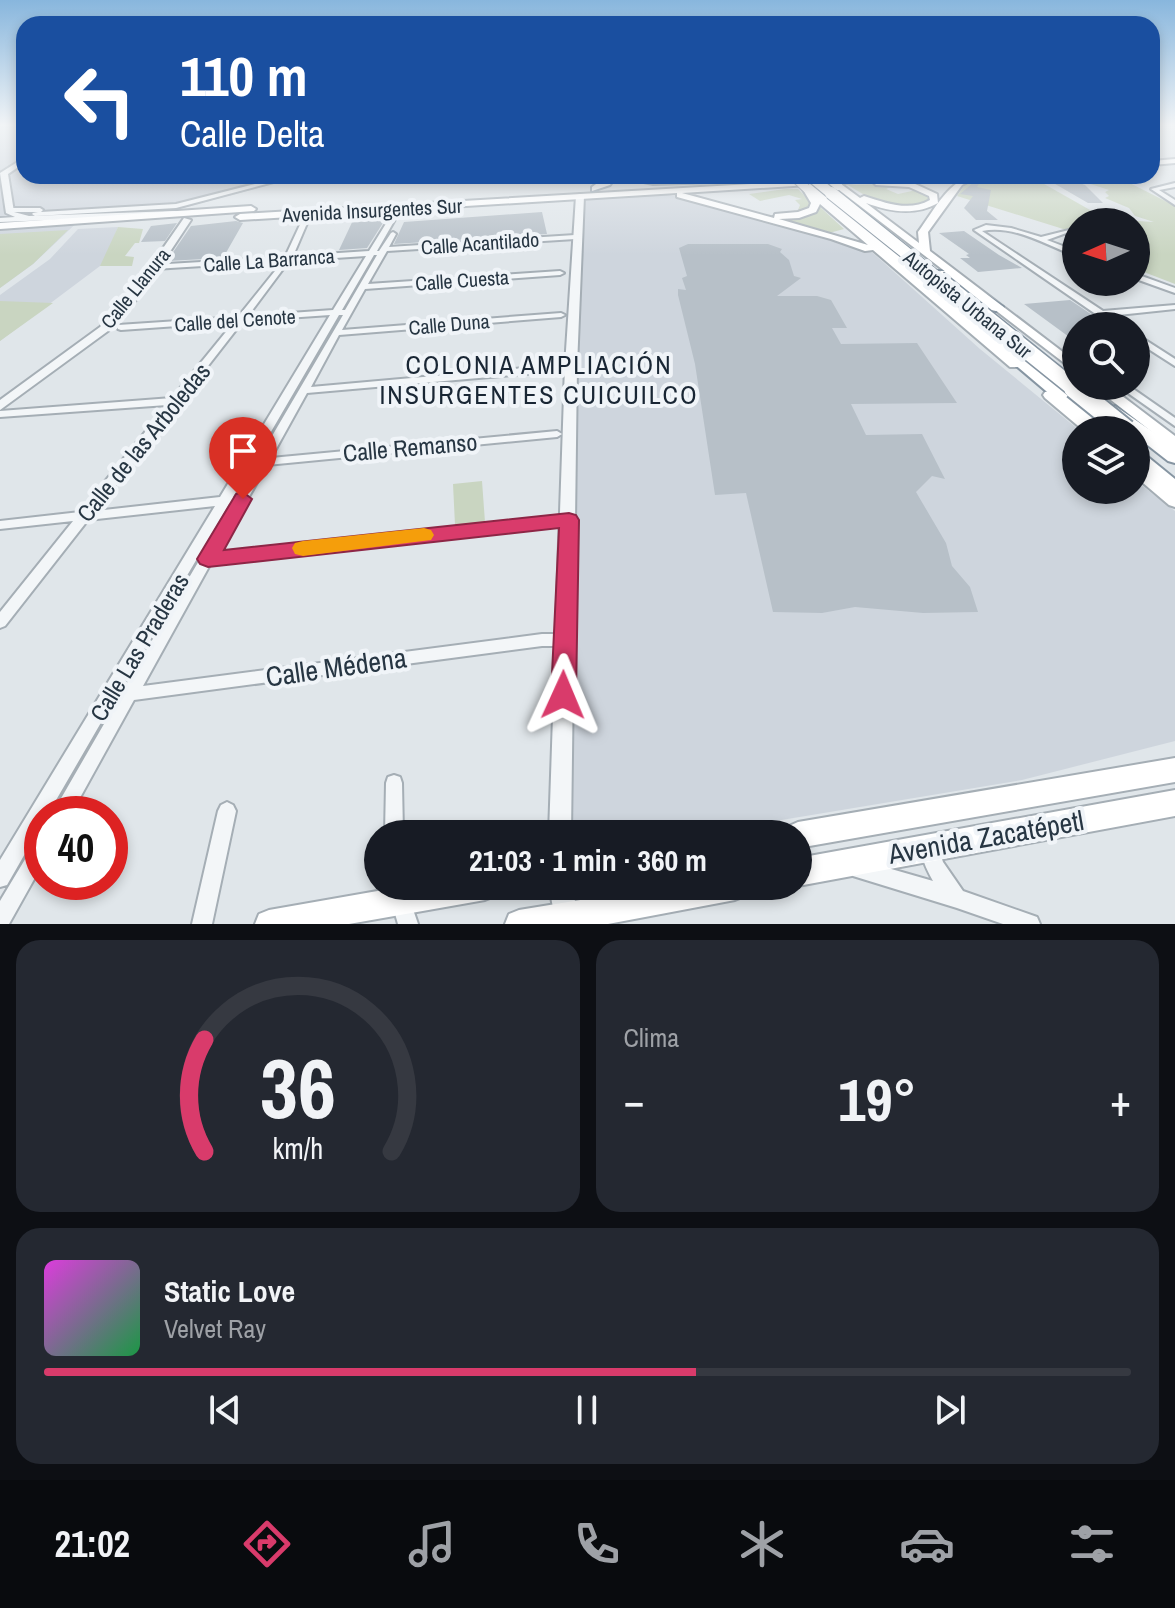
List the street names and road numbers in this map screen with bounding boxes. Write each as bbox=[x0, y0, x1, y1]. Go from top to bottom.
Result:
street label: Avenida Insurgentes Sur bbox=[280, 192, 463, 228]
street label: Calle Acantilado bbox=[420, 225, 540, 261]
street label: Calle Llanura bbox=[94, 242, 176, 334]
street label: Calle La Barranca bbox=[203, 242, 335, 278]
street label: Autopista Urbana Sur bbox=[897, 243, 1038, 364]
street label: Calle Cuesta bbox=[414, 263, 510, 297]
street label: Calle del Cenote bbox=[174, 302, 296, 338]
street label: Calle Duna bbox=[407, 307, 491, 341]
street label: Calle de las Arboledas bbox=[69, 356, 217, 528]
street label: Calle Remanso bbox=[342, 425, 478, 469]
street label: Calle Las Praderas bbox=[82, 567, 196, 727]
street label: Calle Médena bbox=[263, 638, 409, 696]
street label: Avenida Zacatépetl bbox=[884, 801, 1087, 873]

